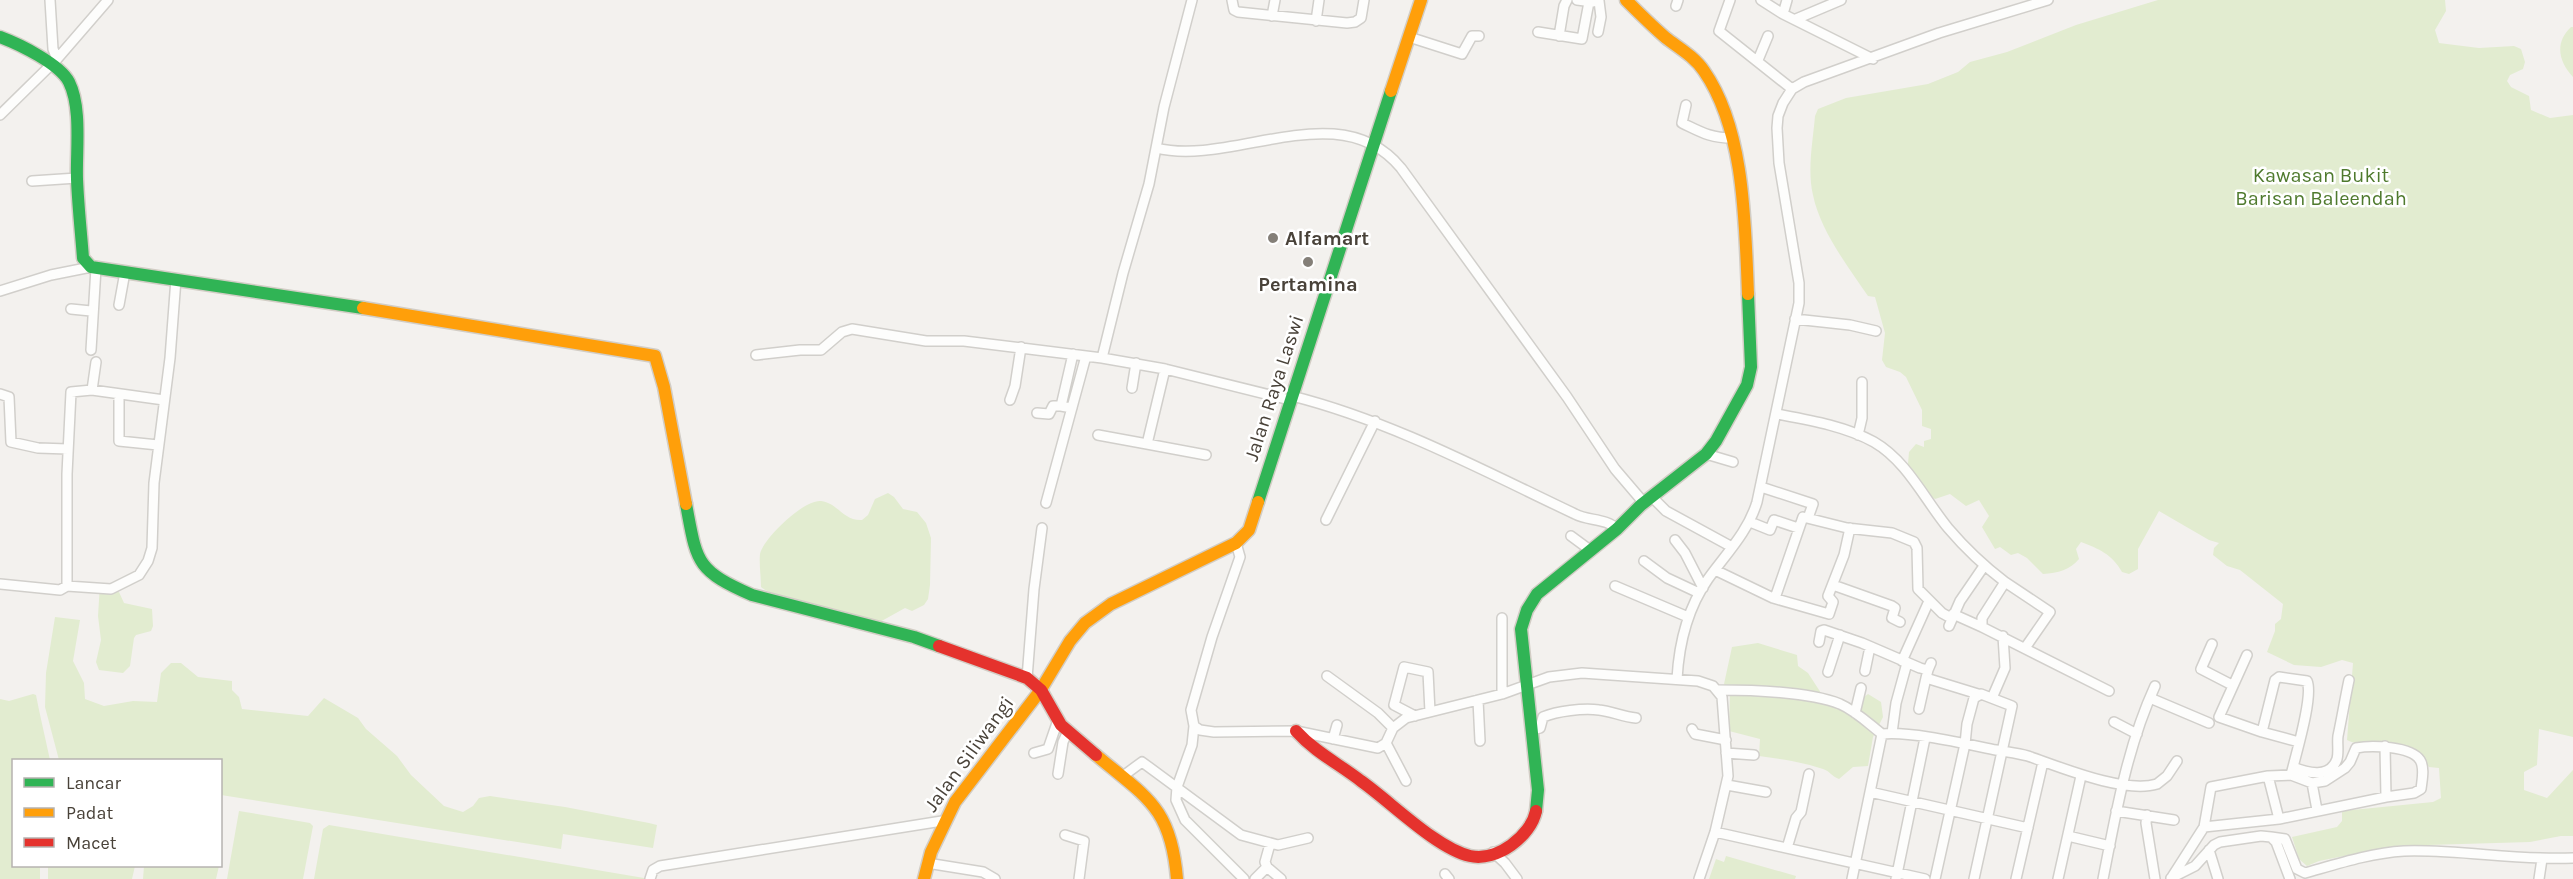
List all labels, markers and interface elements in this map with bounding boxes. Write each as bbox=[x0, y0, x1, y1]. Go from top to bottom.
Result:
park label: Kawasan Bukit Barisan Baleendah bbox=[2235, 164, 2407, 210]
place label: Alfamart bbox=[1285, 227, 1369, 250]
marker: Alfamart bbox=[1266, 231, 1280, 245]
marker: Pertamina bbox=[1301, 255, 1315, 269]
place label: Pertamina bbox=[1258, 273, 1358, 296]
street label: Jalan Raya Laswi bbox=[1240, 312, 1308, 464]
street label: Jalan Siliwangi bbox=[919, 692, 1019, 816]
legend bbox=[12, 759, 222, 867]
text: Lancar bbox=[66, 772, 121, 794]
text: Padat bbox=[66, 802, 113, 824]
text: Macet bbox=[66, 832, 117, 854]

